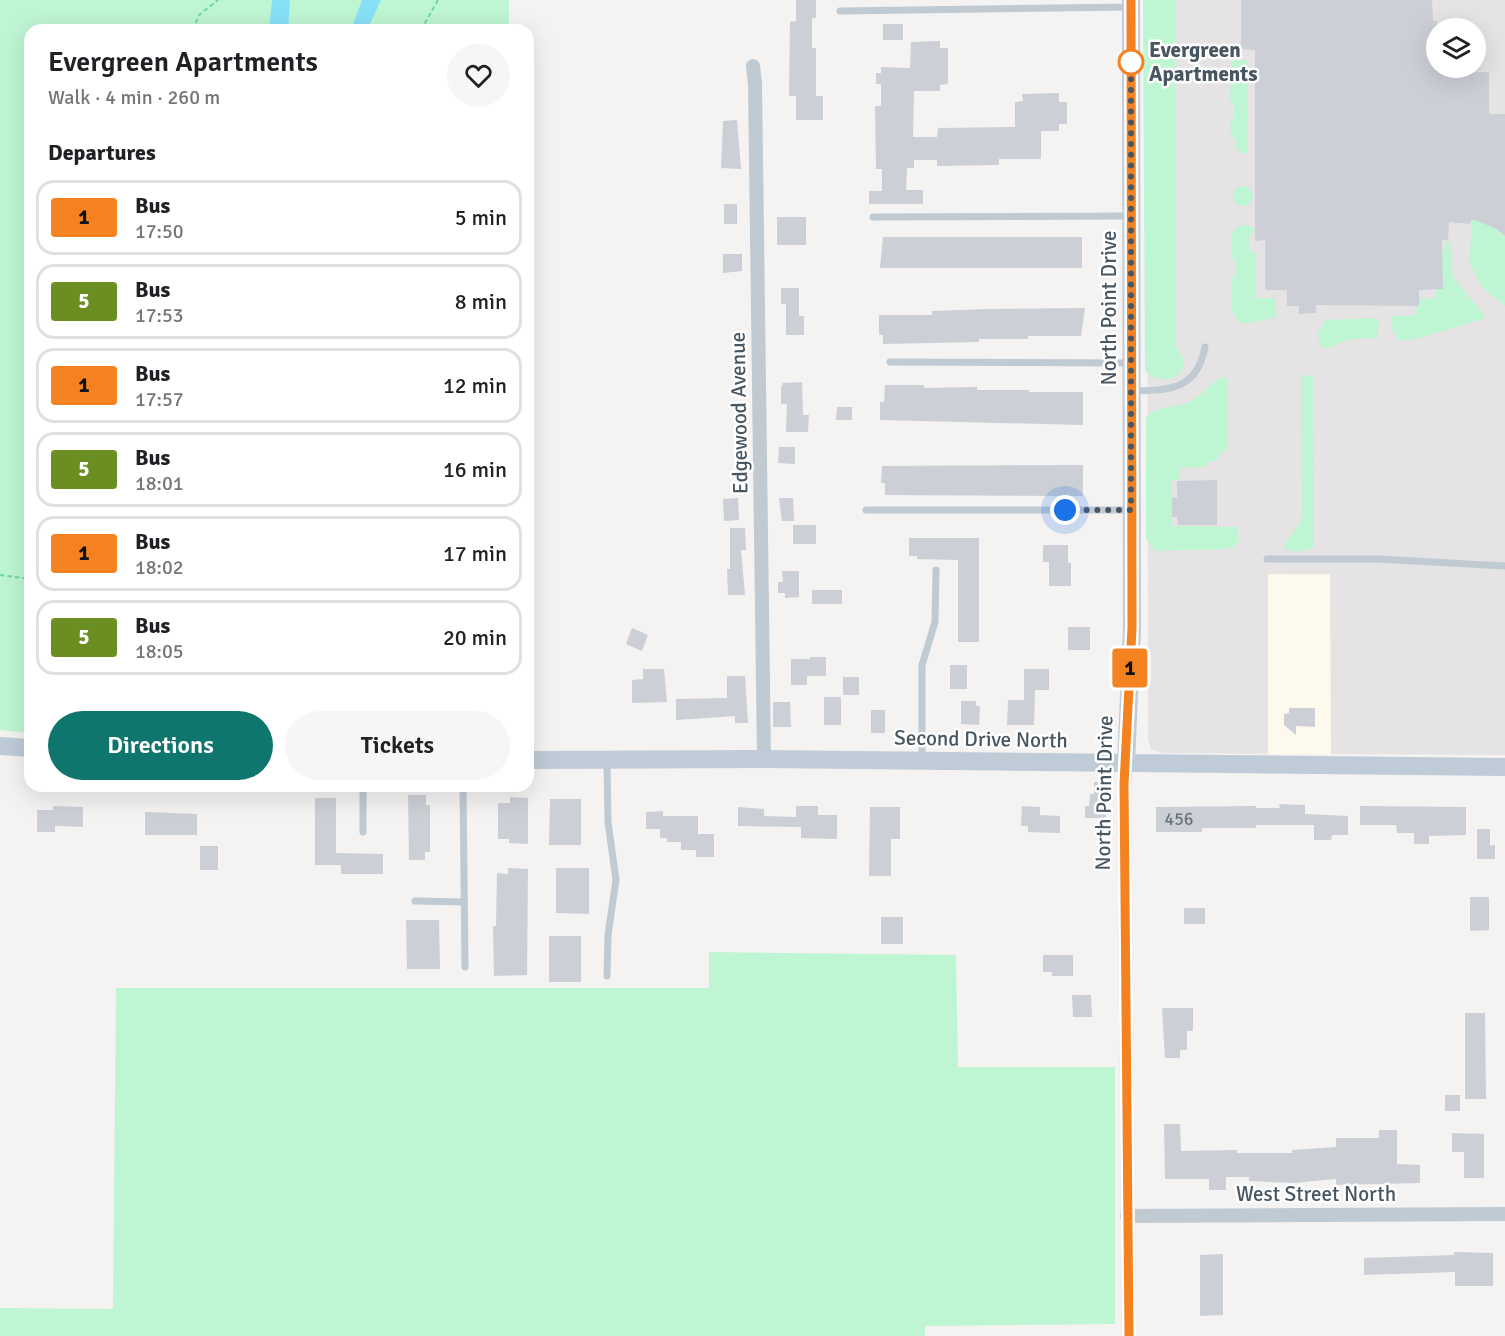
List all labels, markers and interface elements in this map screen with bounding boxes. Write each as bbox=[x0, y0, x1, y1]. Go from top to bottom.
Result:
map controls bbox=[1426, 18, 1486, 78]
button: layers bbox=[1426, 18, 1486, 78]
place label: Evergreen Apartments bbox=[1149, 37, 1258, 87]
button: heart bbox=[447, 44, 510, 107]
text: Evergreen Apartments bbox=[48, 45, 318, 79]
marker: Evergreen Apartments bbox=[1118, 49, 1144, 75]
text: Walk · 4 min · 260 m bbox=[48, 85, 220, 110]
text: Departures bbox=[48, 139, 156, 166]
text: Bus bbox=[135, 192, 170, 219]
text: 1 bbox=[78, 204, 90, 230]
text: 5 min bbox=[455, 204, 507, 231]
text: 17:50 bbox=[135, 219, 184, 244]
street label: North Point Drive bbox=[1096, 230, 1122, 386]
text: Bus bbox=[135, 276, 170, 303]
text: 5 bbox=[78, 288, 90, 314]
text: 8 min bbox=[455, 288, 507, 315]
text: 17:53 bbox=[135, 303, 184, 328]
street label: Edgewood Avenue bbox=[725, 332, 753, 494]
text: Bus bbox=[135, 360, 170, 387]
text: 1 bbox=[78, 372, 90, 398]
text: 12 min bbox=[443, 372, 507, 399]
text: 17:57 bbox=[135, 387, 184, 412]
text: Bus bbox=[135, 444, 170, 471]
text: 5 bbox=[78, 456, 90, 482]
text: 16 min bbox=[443, 456, 507, 483]
text: 18:01 bbox=[135, 471, 184, 496]
your location bbox=[1050, 495, 1080, 525]
text: Bus bbox=[135, 528, 170, 555]
text: 1 bbox=[78, 540, 90, 566]
text: 17 min bbox=[443, 540, 507, 567]
text: 18:02 bbox=[135, 555, 184, 580]
text: Bus bbox=[135, 612, 170, 639]
text: 5 bbox=[78, 624, 90, 650]
text: 20 min bbox=[443, 624, 507, 651]
text: 18:05 bbox=[135, 639, 184, 664]
line badge: 1 bbox=[1110, 648, 1150, 688]
text: 1 bbox=[1124, 655, 1136, 681]
button: Directions bbox=[48, 711, 273, 780]
button: Tickets bbox=[285, 711, 510, 780]
street label: North Point Drive bbox=[1090, 715, 1118, 871]
street label: Second Drive North bbox=[894, 724, 1068, 754]
house number: 456 bbox=[1164, 808, 1194, 830]
street label: West Street North bbox=[1236, 1181, 1396, 1207]

